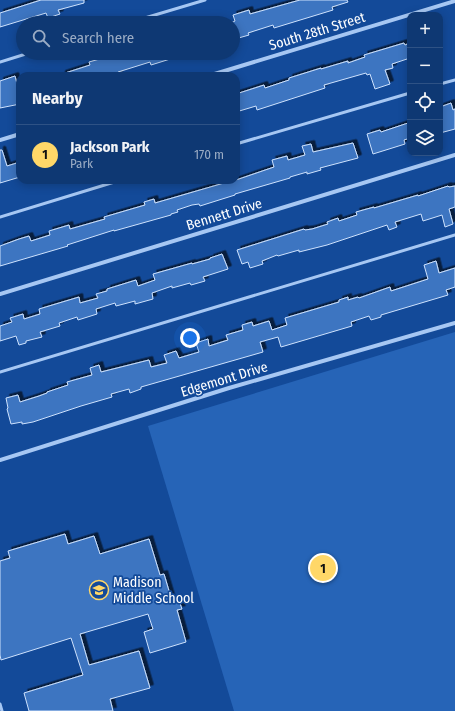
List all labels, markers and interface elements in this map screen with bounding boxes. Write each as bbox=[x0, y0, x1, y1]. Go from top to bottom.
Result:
street label: South 28th Street bbox=[267, 9, 368, 54]
map controls bbox=[407, 12, 443, 156]
button: + bbox=[407, 12, 443, 48]
search box bbox=[16, 16, 240, 60]
icon: search bbox=[30, 27, 52, 49]
text: Search here bbox=[62, 29, 134, 47]
button: − bbox=[407, 48, 443, 84]
button: locate bbox=[407, 84, 443, 120]
text: Nearby bbox=[32, 88, 83, 109]
button: layers bbox=[407, 120, 443, 156]
text: Jackson Park bbox=[70, 138, 150, 156]
text: 1 bbox=[42, 147, 48, 162]
text: 170 m bbox=[194, 147, 224, 162]
text: Park bbox=[70, 156, 93, 171]
street label: Bennett Drive bbox=[184, 195, 264, 234]
your location bbox=[180, 328, 200, 348]
street label: Edgemont Drive bbox=[179, 358, 270, 401]
pin: 1 bbox=[310, 553, 336, 583]
place label: Madison Middle School bbox=[113, 574, 194, 607]
school or university icon: Madison Middle School bbox=[88, 579, 110, 601]

